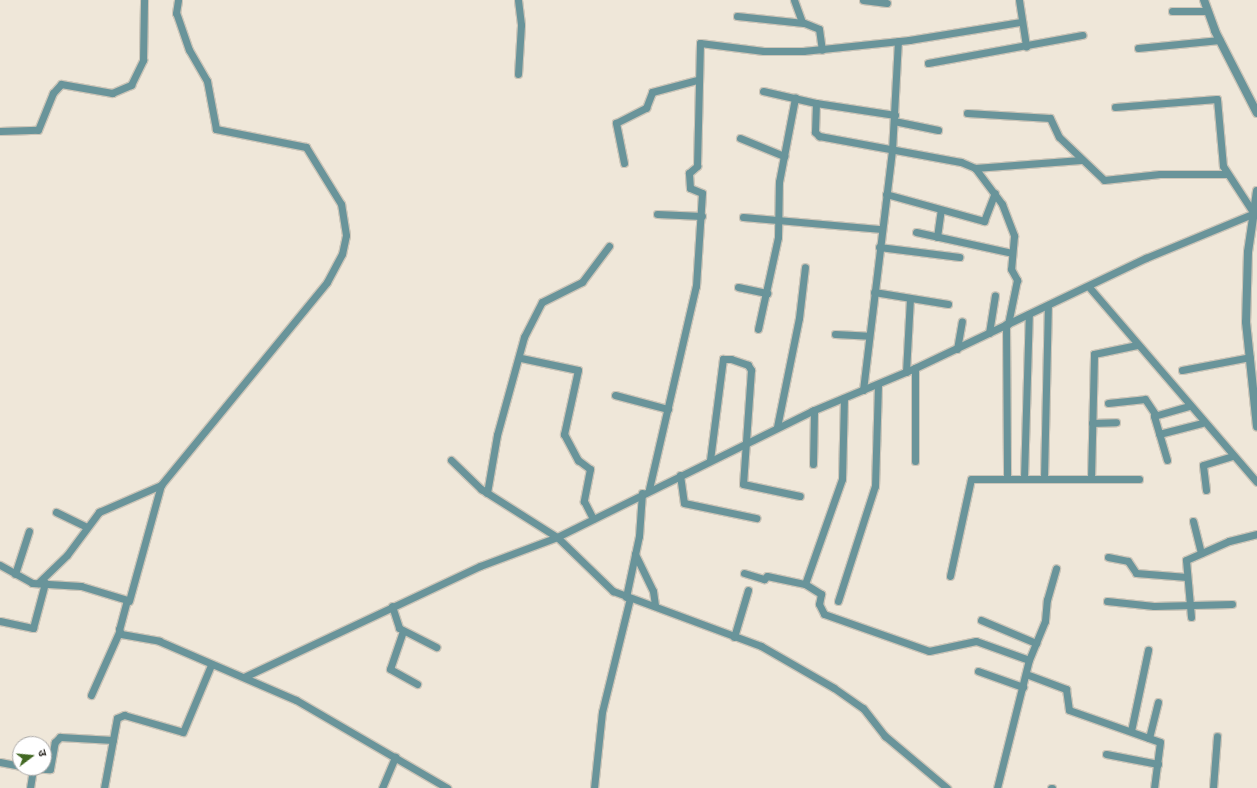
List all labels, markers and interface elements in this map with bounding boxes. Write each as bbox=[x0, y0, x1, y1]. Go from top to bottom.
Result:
north arrow bbox=[12, 736, 52, 776]
text: उ bbox=[35, 748, 50, 758]

